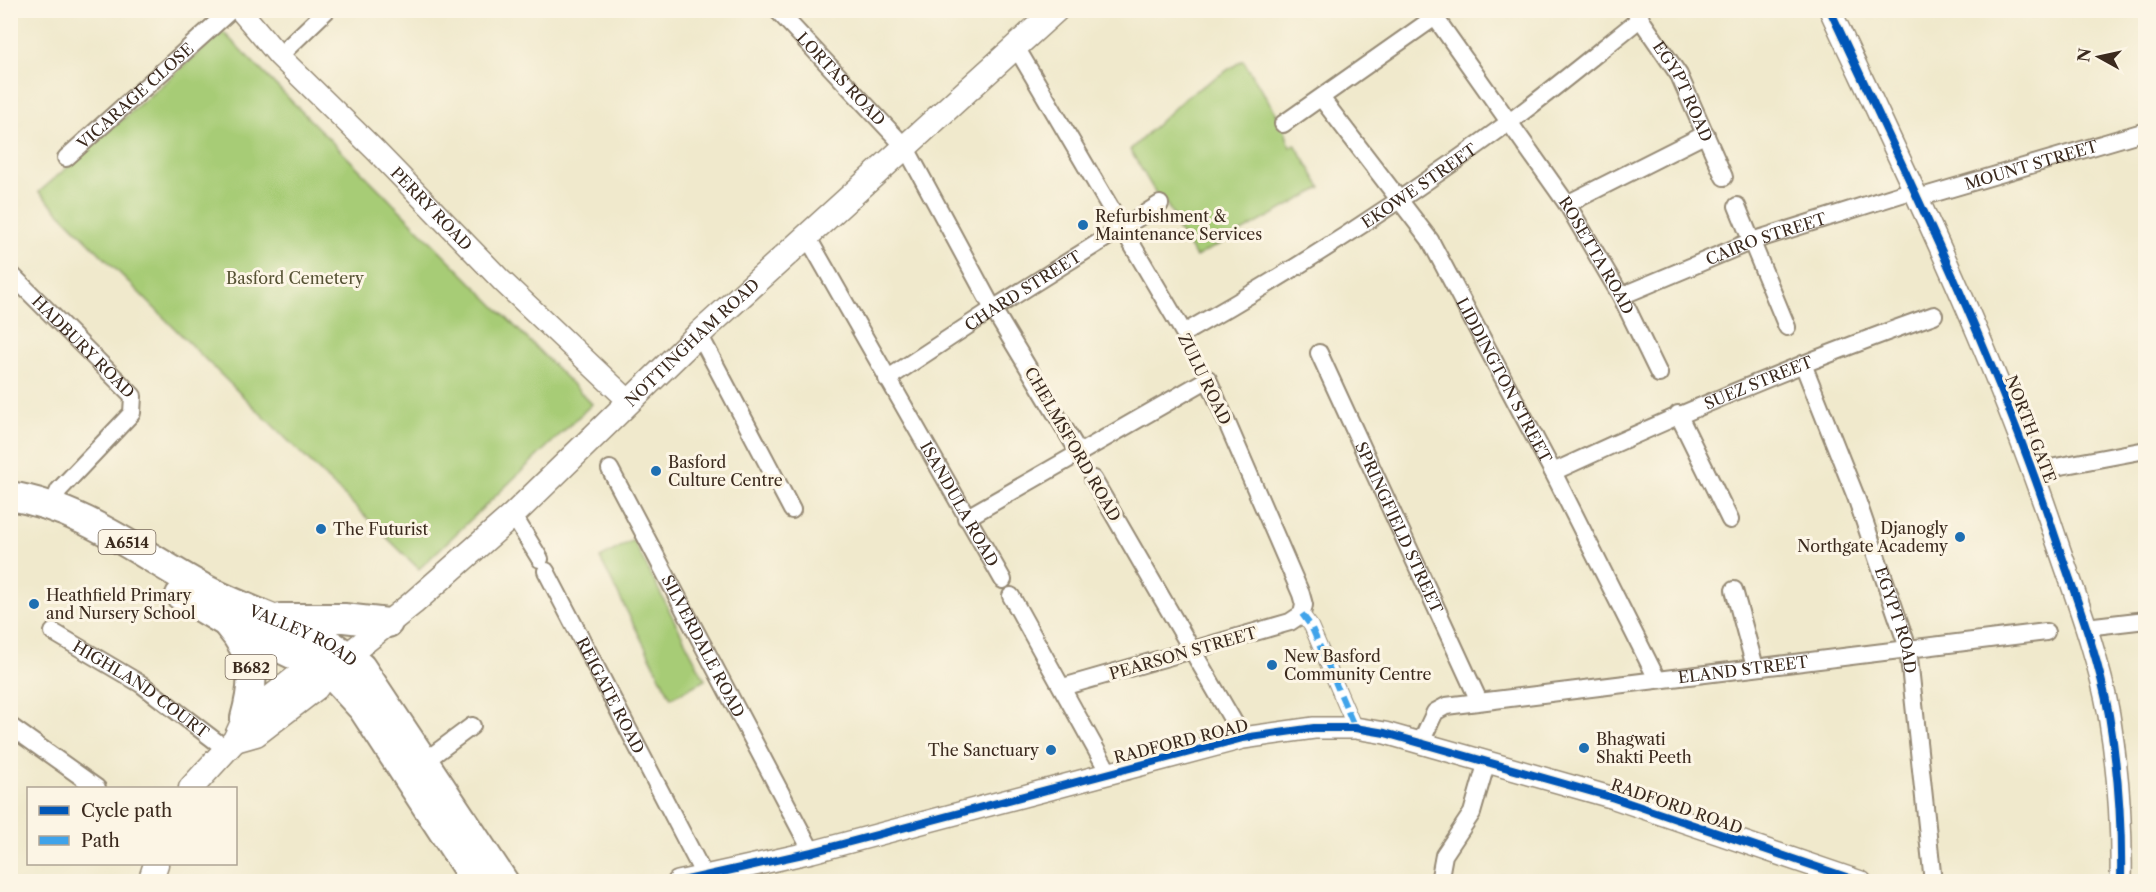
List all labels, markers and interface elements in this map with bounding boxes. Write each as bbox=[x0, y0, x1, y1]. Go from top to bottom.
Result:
north arrow bbox=[2069, 27, 2129, 87]
street label: LORTAS ROAD bbox=[793, 28, 890, 130]
street label: EGYPT ROAD bbox=[1649, 37, 1717, 145]
street label: VICARAGE CLOSE bbox=[72, 38, 198, 154]
text: N bbox=[2073, 47, 2095, 63]
street label: MOUNT STREET bbox=[1962, 136, 2100, 194]
street label: EKOWE STREET bbox=[1357, 139, 1481, 232]
street label: PERRY ROAD bbox=[387, 163, 477, 254]
street label: ROSETTA ROAD bbox=[1555, 192, 1638, 318]
place label: Refurbishment & Maintenance Services bbox=[1095, 206, 1262, 244]
street label: CAIRO STREET bbox=[1703, 208, 1829, 269]
marker: Refurbishment & Maintenance Services bbox=[1076, 218, 1090, 232]
street label: CHARD STREET bbox=[961, 246, 1085, 335]
park label: Basford Cemetery bbox=[226, 268, 365, 288]
street label: NOTTINGHAM ROAD bbox=[621, 274, 763, 411]
street label: HADBURY ROAD bbox=[28, 291, 139, 402]
street label: LIDDINGTON STREET bbox=[1452, 294, 1556, 466]
street label: ZULU ROAD bbox=[1174, 330, 1236, 428]
street label: SUEZ STREET bbox=[1701, 351, 1815, 414]
street label: CHELMSFORD ROAD bbox=[1021, 363, 1125, 525]
street label: NORTH GATE bbox=[2001, 372, 2061, 486]
street label: ISANDULA ROAD bbox=[916, 438, 1003, 570]
street label: SPRINGFIELD STREET bbox=[1351, 439, 1447, 616]
place label: Basford Culture Centre bbox=[668, 452, 783, 490]
marker: Basford Culture Centre bbox=[649, 464, 663, 478]
place label: Djanogly Northgate Academy bbox=[1797, 518, 1949, 556]
place label: The Futurist bbox=[333, 519, 428, 539]
marker: The Futurist bbox=[314, 522, 328, 536]
road number: A6514 bbox=[98, 530, 156, 554]
marker: Djanogly Northgate Academy bbox=[1953, 530, 1967, 544]
street label: EGYPT ROAD bbox=[1871, 564, 1921, 674]
street label: SILVERDALE ROAD bbox=[658, 571, 749, 721]
place label: Heathfield Primary and Nursery School bbox=[46, 585, 196, 623]
marker: Heathfield Primary and Nursery School bbox=[27, 597, 41, 611]
street label: VALLEY ROAD bbox=[245, 600, 361, 670]
street label: PEARSON STREET bbox=[1107, 622, 1259, 684]
street label: REIGATE ROAD bbox=[572, 634, 649, 757]
street label: HIGHLAND COURT bbox=[69, 636, 213, 742]
place label: New Basford Community Centre bbox=[1284, 646, 1432, 684]
street label: ELAND STREET bbox=[1677, 651, 1809, 687]
road number: B682 bbox=[226, 655, 276, 679]
marker: New Basford Community Centre bbox=[1265, 658, 1279, 672]
street label: RADFORD ROAD bbox=[1112, 715, 1250, 767]
place label: Bhagwati Shakti Peeth bbox=[1596, 729, 1692, 767]
place label: The Sanctuary bbox=[928, 740, 1040, 760]
marker: Bhagwati Shakti Peeth bbox=[1577, 741, 1591, 755]
marker: The Sanctuary bbox=[1044, 743, 1058, 757]
street label: RADFORD ROAD bbox=[1609, 774, 1745, 838]
legend bbox=[27, 787, 237, 865]
text: Cycle path bbox=[81, 800, 172, 822]
text: Path bbox=[81, 830, 120, 852]

